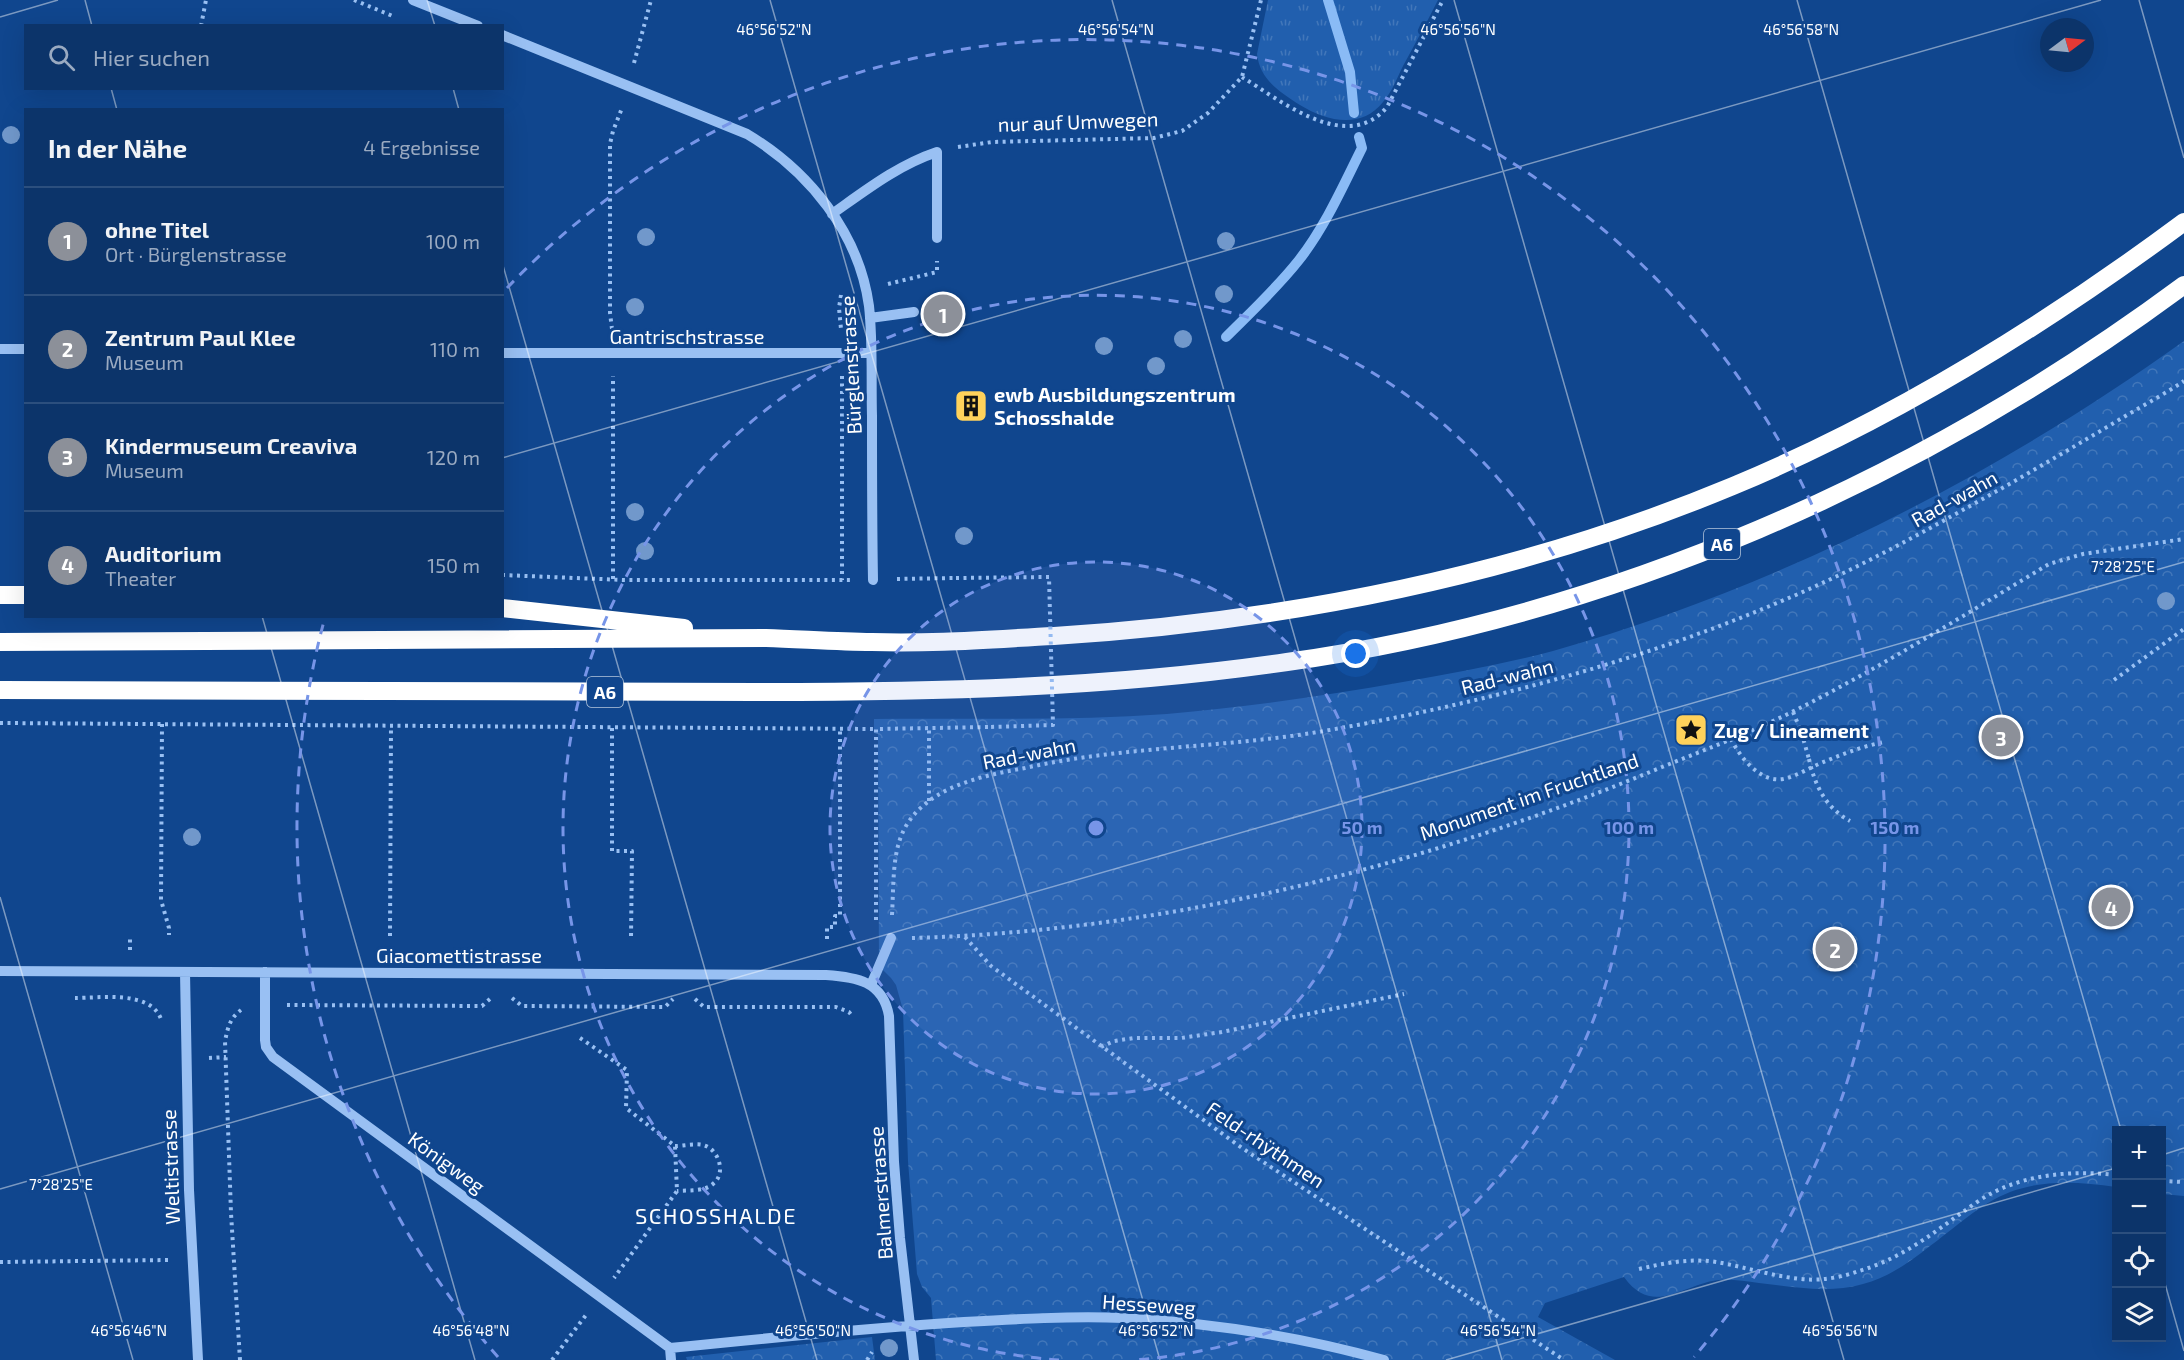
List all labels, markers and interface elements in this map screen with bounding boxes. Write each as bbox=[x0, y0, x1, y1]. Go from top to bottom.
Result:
north arrow bbox=[2040, 18, 2094, 72]
text: 46°56'52"N bbox=[736, 20, 812, 38]
text: 46°56'54"N bbox=[1078, 20, 1154, 38]
text: 46°56'56"N bbox=[1420, 20, 1496, 38]
text: 46°56'58"N bbox=[1763, 20, 1839, 38]
search box bbox=[24, 24, 504, 90]
icon: search bbox=[45, 41, 78, 74]
text: Hier suchen bbox=[93, 44, 210, 70]
street label: nur auf Umwegen bbox=[997, 106, 1159, 136]
text: In der Nähe bbox=[48, 132, 187, 163]
text: 4 Ergebnisse bbox=[363, 135, 480, 159]
text: ohne Titel bbox=[105, 216, 209, 242]
text: 1 bbox=[63, 229, 72, 253]
text: 100 m bbox=[426, 229, 480, 253]
text: Ort · Bürglenstrasse bbox=[105, 242, 287, 266]
pin: 1 bbox=[924, 292, 962, 336]
street label: Bürglenstrasse bbox=[834, 295, 866, 435]
text: Zentrum Paul Klee bbox=[105, 324, 296, 350]
street label: Gantrischstrasse bbox=[609, 324, 765, 348]
text: 2 bbox=[62, 337, 73, 361]
text: 110 m bbox=[430, 337, 480, 361]
text: Museum bbox=[105, 350, 184, 374]
place label: ewb Ausbildungszentrum Schosshalde bbox=[994, 382, 1236, 429]
building icon: ewb Ausbildungszentrum Schosshalde bbox=[953, 388, 989, 424]
text: Kindermuseum Creaviva bbox=[105, 432, 357, 458]
text: 3 bbox=[62, 445, 73, 469]
text: 120 m bbox=[427, 445, 480, 469]
text: Museum bbox=[105, 458, 184, 482]
street label: Rad-wahn bbox=[1907, 465, 2001, 531]
road number: A6 bbox=[1704, 529, 1740, 559]
text: Auditorium bbox=[105, 540, 222, 566]
text: 4 bbox=[61, 553, 74, 577]
text: 150 m bbox=[427, 553, 480, 577]
text: 7°28'25"E bbox=[2091, 557, 2155, 575]
text: Theater bbox=[105, 566, 176, 590]
your location bbox=[1341, 639, 1370, 668]
street label: Rad-wahn bbox=[1458, 653, 1556, 699]
road number: A6 bbox=[587, 677, 623, 707]
place icon: Zug / Lineament bbox=[1673, 712, 1709, 748]
pin: 3 bbox=[1982, 714, 2020, 760]
place label: Zug / Lineament bbox=[1714, 718, 1869, 742]
street label: Rad-wahn bbox=[980, 732, 1078, 774]
street label: Monument im Fruchtland bbox=[1416, 747, 1642, 845]
text: 50 m bbox=[1341, 816, 1383, 838]
text: 100 m bbox=[1604, 816, 1654, 838]
text: 150 m bbox=[1871, 816, 1919, 838]
centre of rings bbox=[1086, 818, 1106, 838]
pin: 4 bbox=[2092, 884, 2130, 930]
pin: 2 bbox=[1816, 926, 1854, 972]
street label: Giacomettistrasse bbox=[376, 943, 542, 967]
street label: Feld-rhÿthmen bbox=[1203, 1096, 1329, 1192]
street label: Weltistrasse bbox=[156, 1109, 184, 1225]
street label: Königweg bbox=[404, 1126, 490, 1198]
street label: Balmerstrasse bbox=[863, 1126, 897, 1260]
map controls bbox=[2112, 1126, 2166, 1342]
button: + bbox=[2112, 1126, 2166, 1180]
text: 7°28'25"E bbox=[29, 1175, 93, 1193]
button: − bbox=[2112, 1180, 2166, 1234]
district label: SCHOSSHALDE bbox=[635, 1202, 797, 1228]
button: locate bbox=[2112, 1234, 2166, 1288]
button: layers bbox=[2112, 1288, 2166, 1342]
street label: Hesseweg bbox=[1102, 1289, 1196, 1319]
text: 46°56'46"N bbox=[91, 1321, 167, 1339]
text: 46°56'48"N bbox=[433, 1321, 509, 1339]
text: 46°56'50"N bbox=[775, 1321, 851, 1339]
text: 46°56'52"N bbox=[1118, 1321, 1194, 1339]
text: 46°56'54"N bbox=[1460, 1321, 1536, 1339]
text: 46°56'56"N bbox=[1802, 1321, 1878, 1339]

